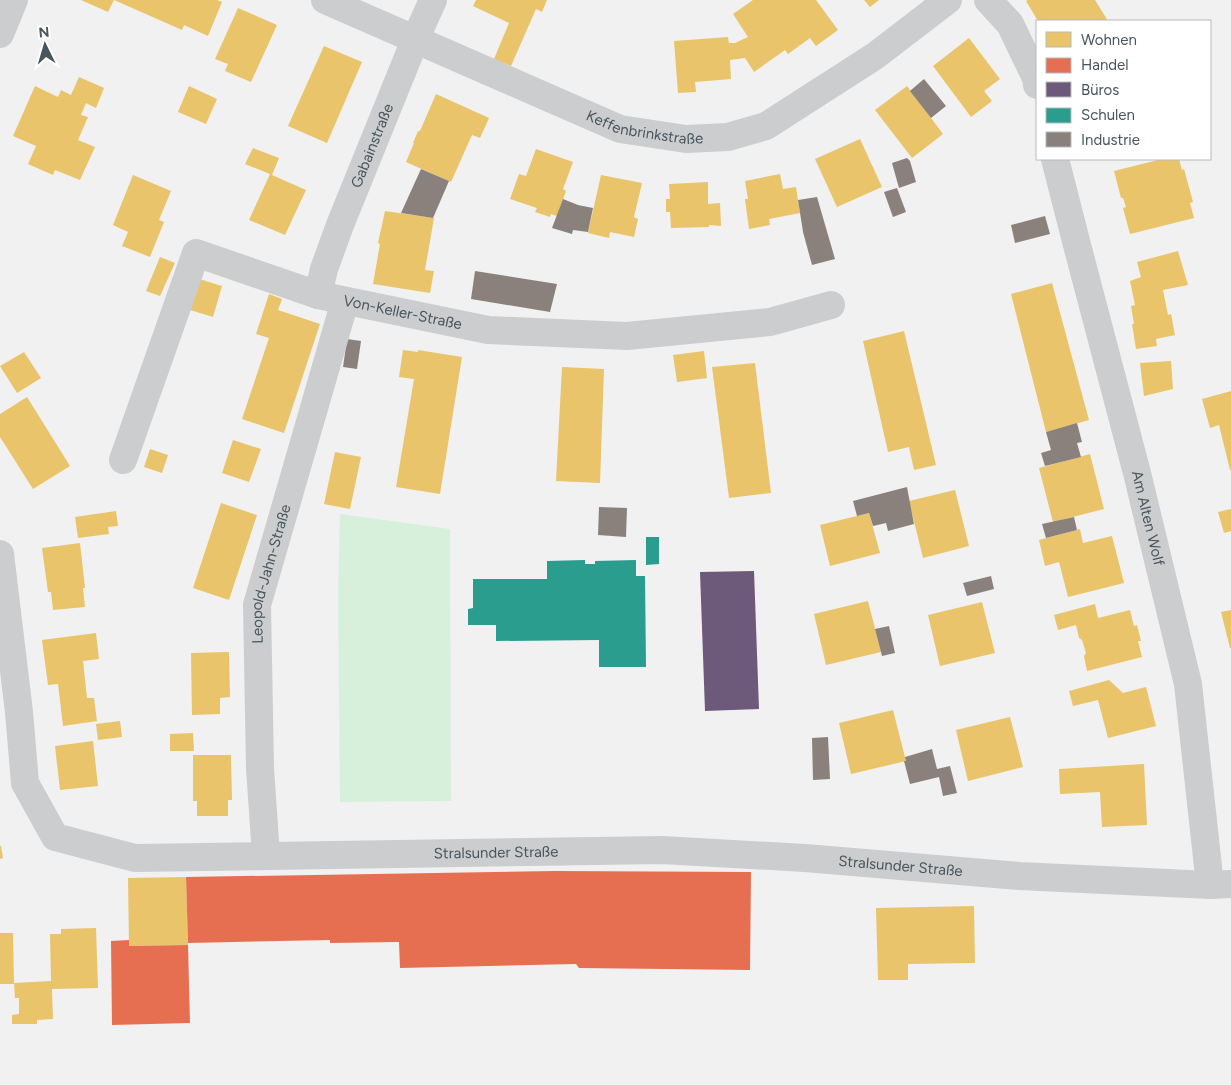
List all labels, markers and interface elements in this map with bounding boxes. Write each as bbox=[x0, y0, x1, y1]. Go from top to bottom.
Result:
north arrow bbox=[20, 20, 70, 70]
legend bbox=[1036, 20, 1211, 160]
text: N bbox=[38, 24, 50, 41]
text: Wohnen bbox=[1081, 31, 1137, 49]
text: Handel bbox=[1081, 56, 1129, 74]
text: Büros bbox=[1081, 81, 1119, 99]
street label: Gabainstraße bbox=[347, 101, 397, 191]
street label: Keffenbrinkstraße bbox=[583, 106, 704, 148]
text: Schulen bbox=[1081, 106, 1135, 124]
text: Industrie bbox=[1081, 131, 1140, 149]
street label: Von-Keller-Straße bbox=[342, 291, 464, 333]
street label: Am Alten Wolf bbox=[1128, 469, 1168, 568]
street label: Leopold-Jahn-Straße bbox=[248, 502, 295, 644]
street label: Stralsunder Straße bbox=[434, 843, 559, 862]
street label: Stralsunder Straße bbox=[838, 852, 963, 880]

